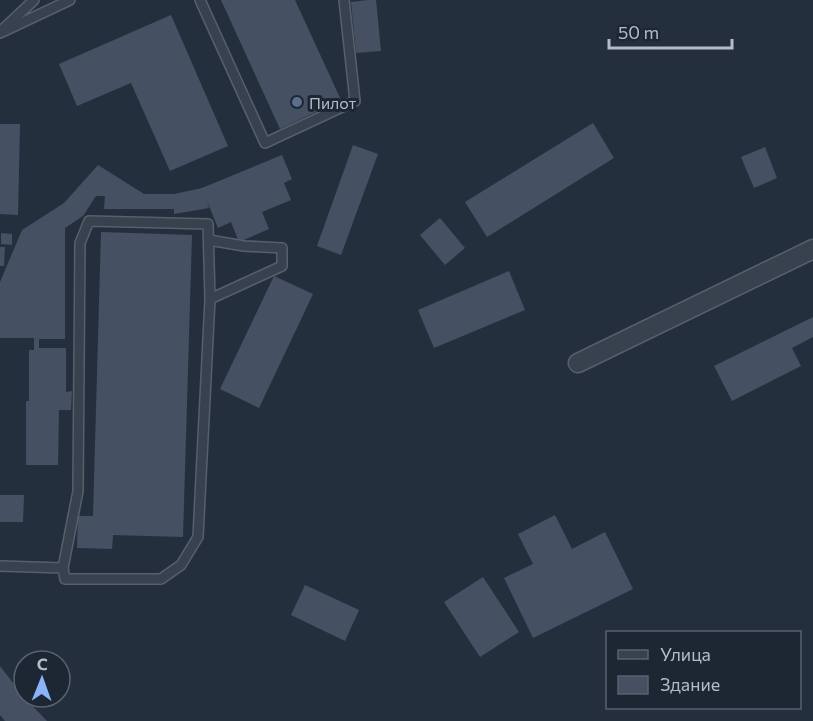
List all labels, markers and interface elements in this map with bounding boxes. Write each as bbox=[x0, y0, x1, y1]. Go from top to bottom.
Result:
scale bar bbox=[609, 12, 732, 50]
text: 50 m bbox=[618, 21, 659, 43]
place label: Пилот bbox=[309, 93, 357, 112]
marker: Пилот bbox=[290, 95, 304, 109]
legend bbox=[606, 631, 801, 709]
text: Улица bbox=[660, 643, 711, 665]
north arrow bbox=[12, 649, 72, 709]
text: С bbox=[37, 654, 48, 673]
text: Здание bbox=[660, 673, 720, 695]

